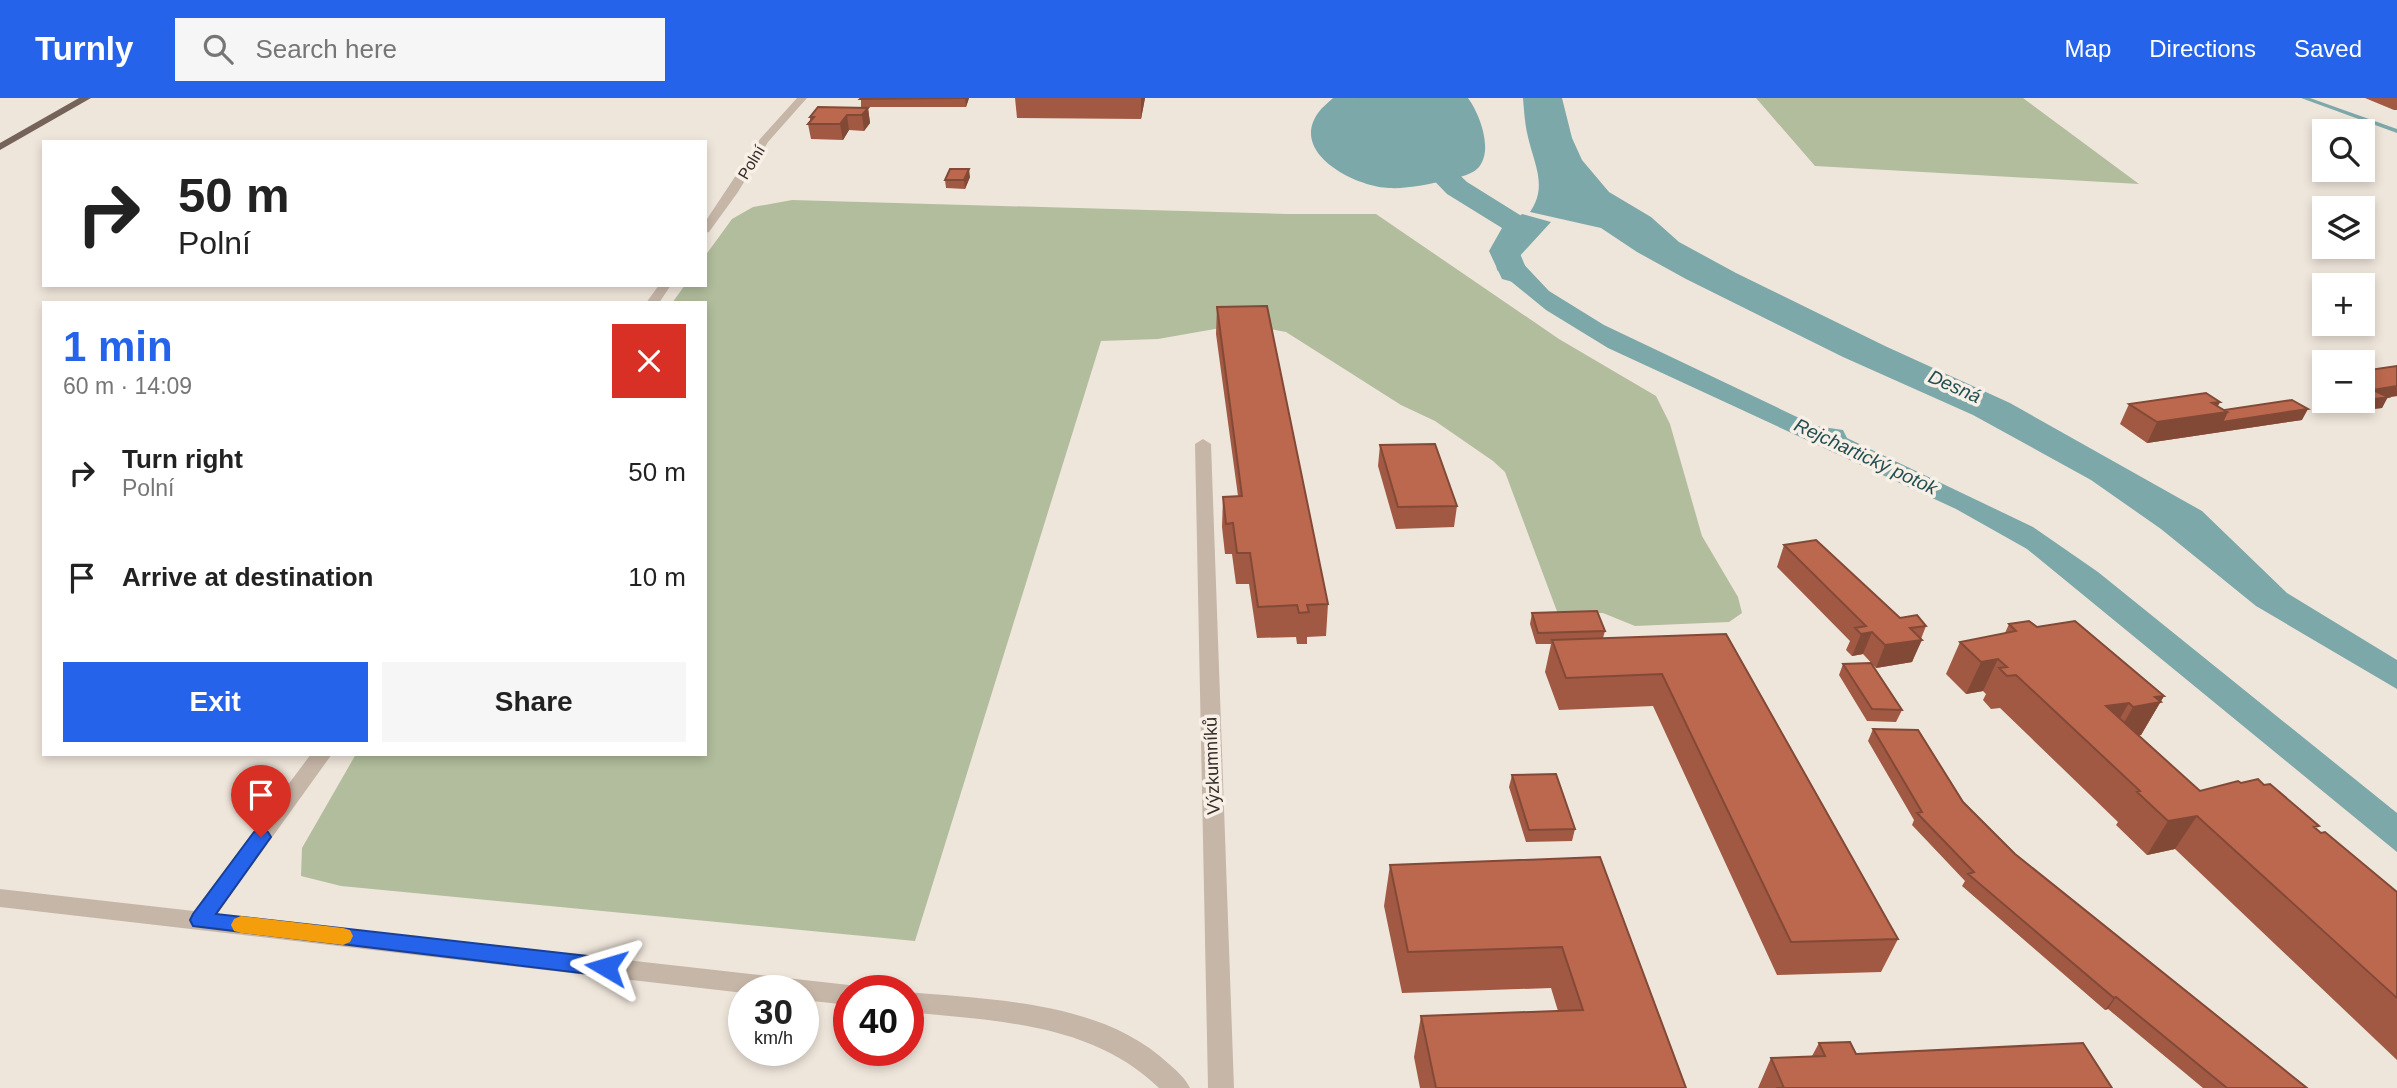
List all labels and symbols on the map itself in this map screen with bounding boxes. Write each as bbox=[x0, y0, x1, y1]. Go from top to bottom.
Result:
street label: Polní bbox=[735, 142, 768, 182]
water label: Desná bbox=[1925, 366, 1984, 407]
water label: Rejchartický potok bbox=[1791, 414, 1942, 499]
street label: Výzkumníků bbox=[1200, 717, 1224, 815]
pin bbox=[231, 765, 291, 837]
position arrow bbox=[569, 930, 643, 1004]
speed limit sign: 40 bbox=[833, 975, 924, 1066]

